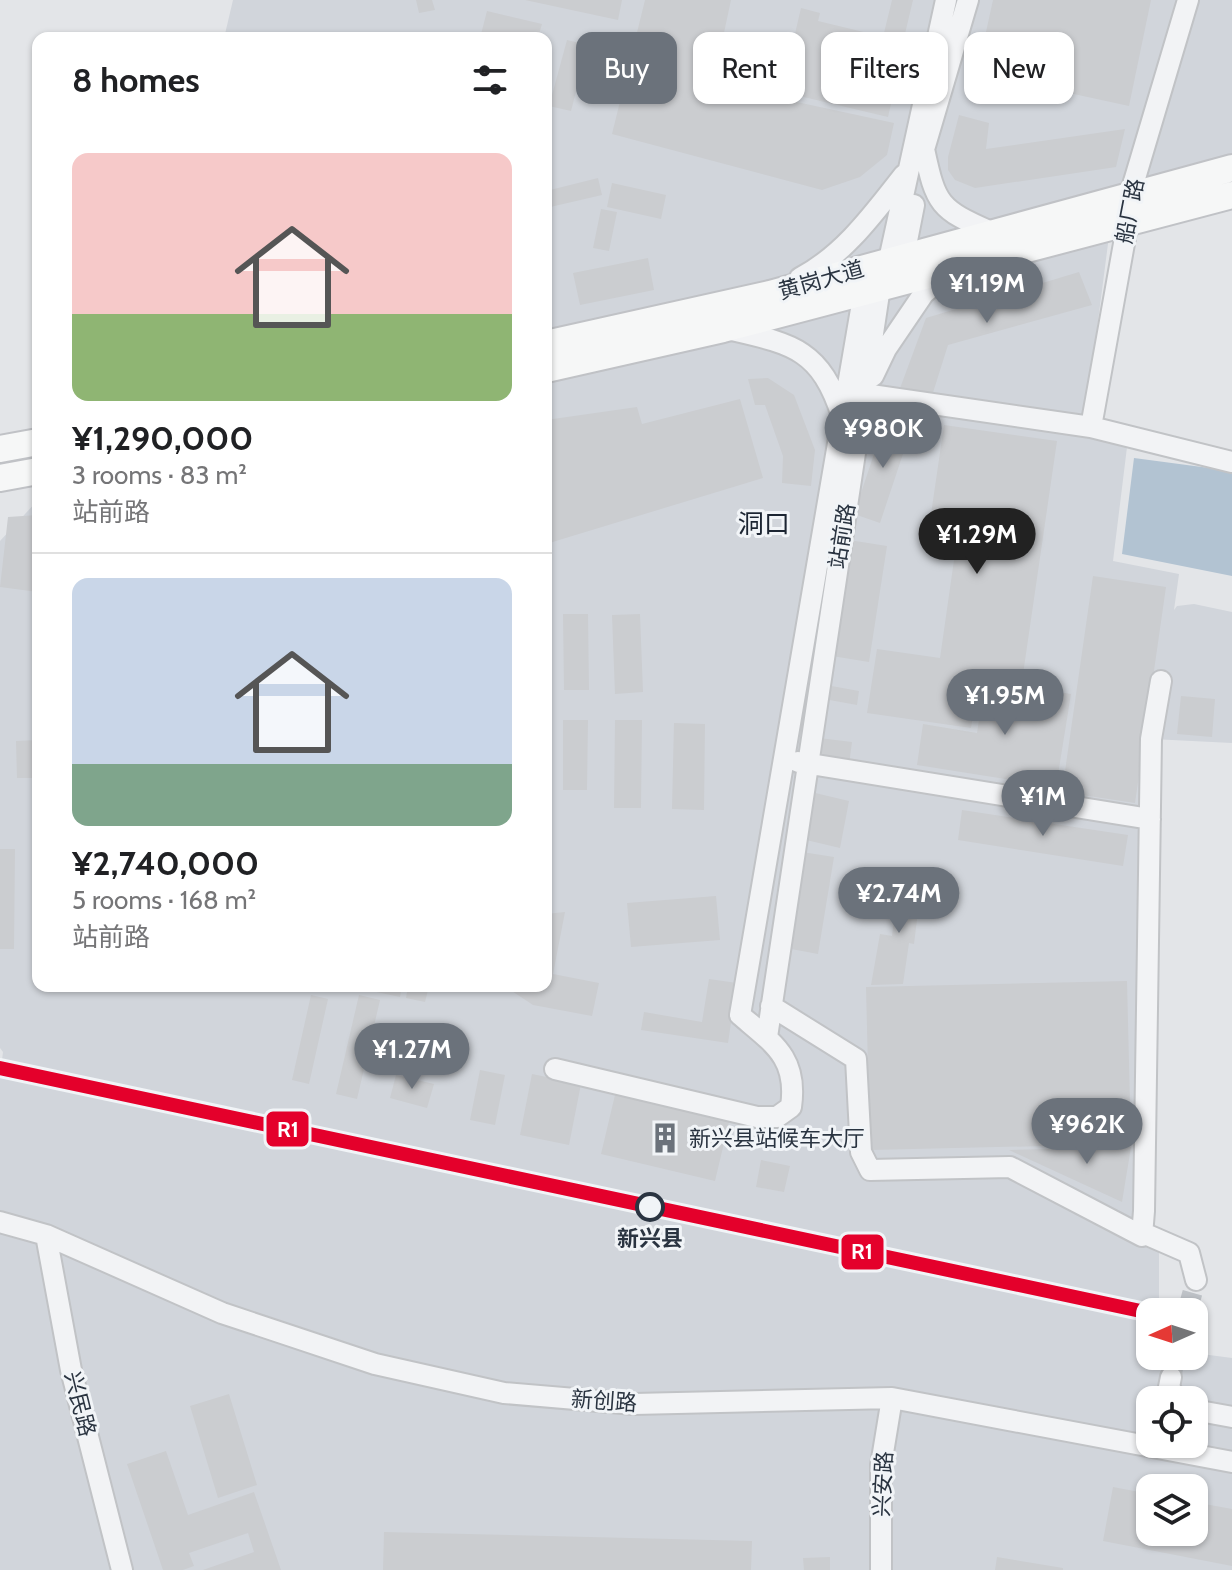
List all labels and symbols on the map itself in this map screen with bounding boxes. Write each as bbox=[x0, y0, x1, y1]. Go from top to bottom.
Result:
street label: 船厂路 bbox=[1110, 176, 1150, 246]
street label: 黄岗大道 bbox=[775, 255, 867, 305]
pin: ¥1.19M bbox=[922, 257, 1052, 325]
pin: ¥980K bbox=[827, 402, 939, 470]
street label: 站前路 bbox=[824, 501, 860, 571]
district label: 洞口 bbox=[738, 508, 790, 540]
pin: ¥1.29M bbox=[912, 508, 1042, 576]
pin: ¥1.95M bbox=[940, 669, 1070, 737]
pin: ¥1M bbox=[1004, 770, 1082, 838]
pin: ¥2.74M bbox=[834, 867, 964, 935]
pin: ¥1.27M bbox=[347, 1023, 477, 1091]
pin: ¥962K bbox=[1031, 1098, 1143, 1166]
line badge: R1 bbox=[265, 1110, 310, 1148]
text: R1 bbox=[277, 1116, 299, 1143]
building icon: 新兴县站候车大厅 bbox=[648, 1121, 682, 1155]
place label: 新兴县站候车大厅 bbox=[689, 1125, 865, 1152]
marker: 新兴县 bbox=[636, 1193, 664, 1221]
place label: 新兴县 bbox=[617, 1225, 683, 1252]
line badge: R1 bbox=[840, 1233, 885, 1271]
text: R1 bbox=[851, 1238, 873, 1265]
north arrow bbox=[1136, 1298, 1208, 1370]
street label: 兴民路 bbox=[59, 1369, 101, 1439]
street label: 新创路 bbox=[570, 1385, 638, 1417]
street label: 兴安路 bbox=[868, 1450, 898, 1518]

